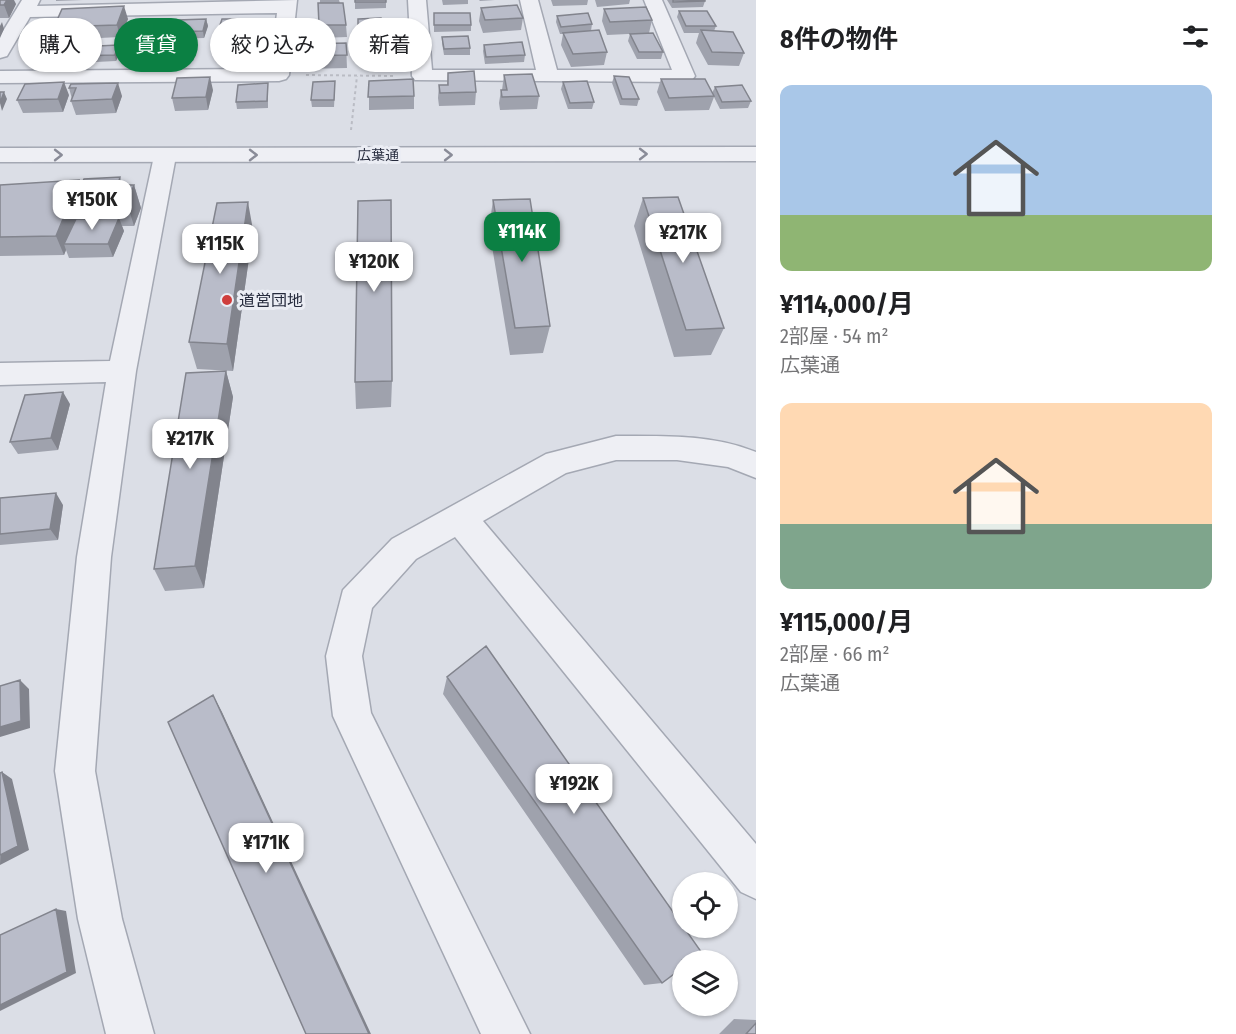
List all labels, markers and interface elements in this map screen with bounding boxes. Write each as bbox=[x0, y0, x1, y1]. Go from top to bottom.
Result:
chip: 購入 bbox=[18, 18, 102, 72]
chip: 賃貸 bbox=[114, 18, 198, 72]
chip: 絞り込み bbox=[210, 18, 336, 72]
chip: 新着 bbox=[348, 18, 432, 72]
icon: filters bbox=[1179, 20, 1212, 53]
text: 8件の物件 bbox=[780, 24, 898, 55]
icon: home bbox=[942, 124, 1050, 232]
street label: 広葉通 bbox=[357, 147, 399, 164]
one-way arrow bbox=[639, 148, 648, 160]
one-way arrow bbox=[54, 149, 63, 161]
one-way arrow bbox=[249, 149, 258, 161]
one-way arrow bbox=[444, 149, 453, 161]
pin: ¥150K bbox=[50, 180, 134, 231]
text: ¥150K bbox=[67, 187, 117, 211]
pin: ¥114K bbox=[480, 212, 564, 263]
pin: ¥217K bbox=[641, 213, 725, 264]
text: ¥114K bbox=[498, 219, 546, 243]
text: ¥217K bbox=[659, 220, 707, 244]
pin: ¥115K bbox=[178, 224, 262, 275]
text: ¥115K bbox=[196, 231, 244, 255]
pin: ¥120K bbox=[332, 242, 416, 293]
text: ¥120K bbox=[349, 249, 399, 273]
text: ¥114,000/月 bbox=[780, 289, 914, 320]
place label: 道営団地 bbox=[239, 291, 303, 310]
marker: 道営団地 bbox=[220, 293, 234, 307]
text: 2部屋 · 54 m² bbox=[780, 324, 889, 348]
text: 広葉通 bbox=[780, 353, 840, 377]
pin: ¥217K bbox=[148, 419, 232, 470]
text: ¥217K bbox=[166, 426, 214, 450]
icon: home bbox=[942, 442, 1050, 550]
text: ¥115,000/月 bbox=[780, 607, 913, 638]
text: 2部屋 · 66 m² bbox=[780, 642, 890, 666]
text: 広葉通 bbox=[780, 671, 840, 695]
pin: ¥192K bbox=[532, 764, 616, 815]
text: ¥192K bbox=[549, 771, 599, 795]
pin: ¥171K bbox=[224, 823, 308, 874]
text: ¥171K bbox=[243, 830, 289, 854]
map controls bbox=[672, 872, 738, 1016]
button: locate bbox=[672, 872, 738, 938]
button: layers bbox=[672, 950, 738, 1016]

